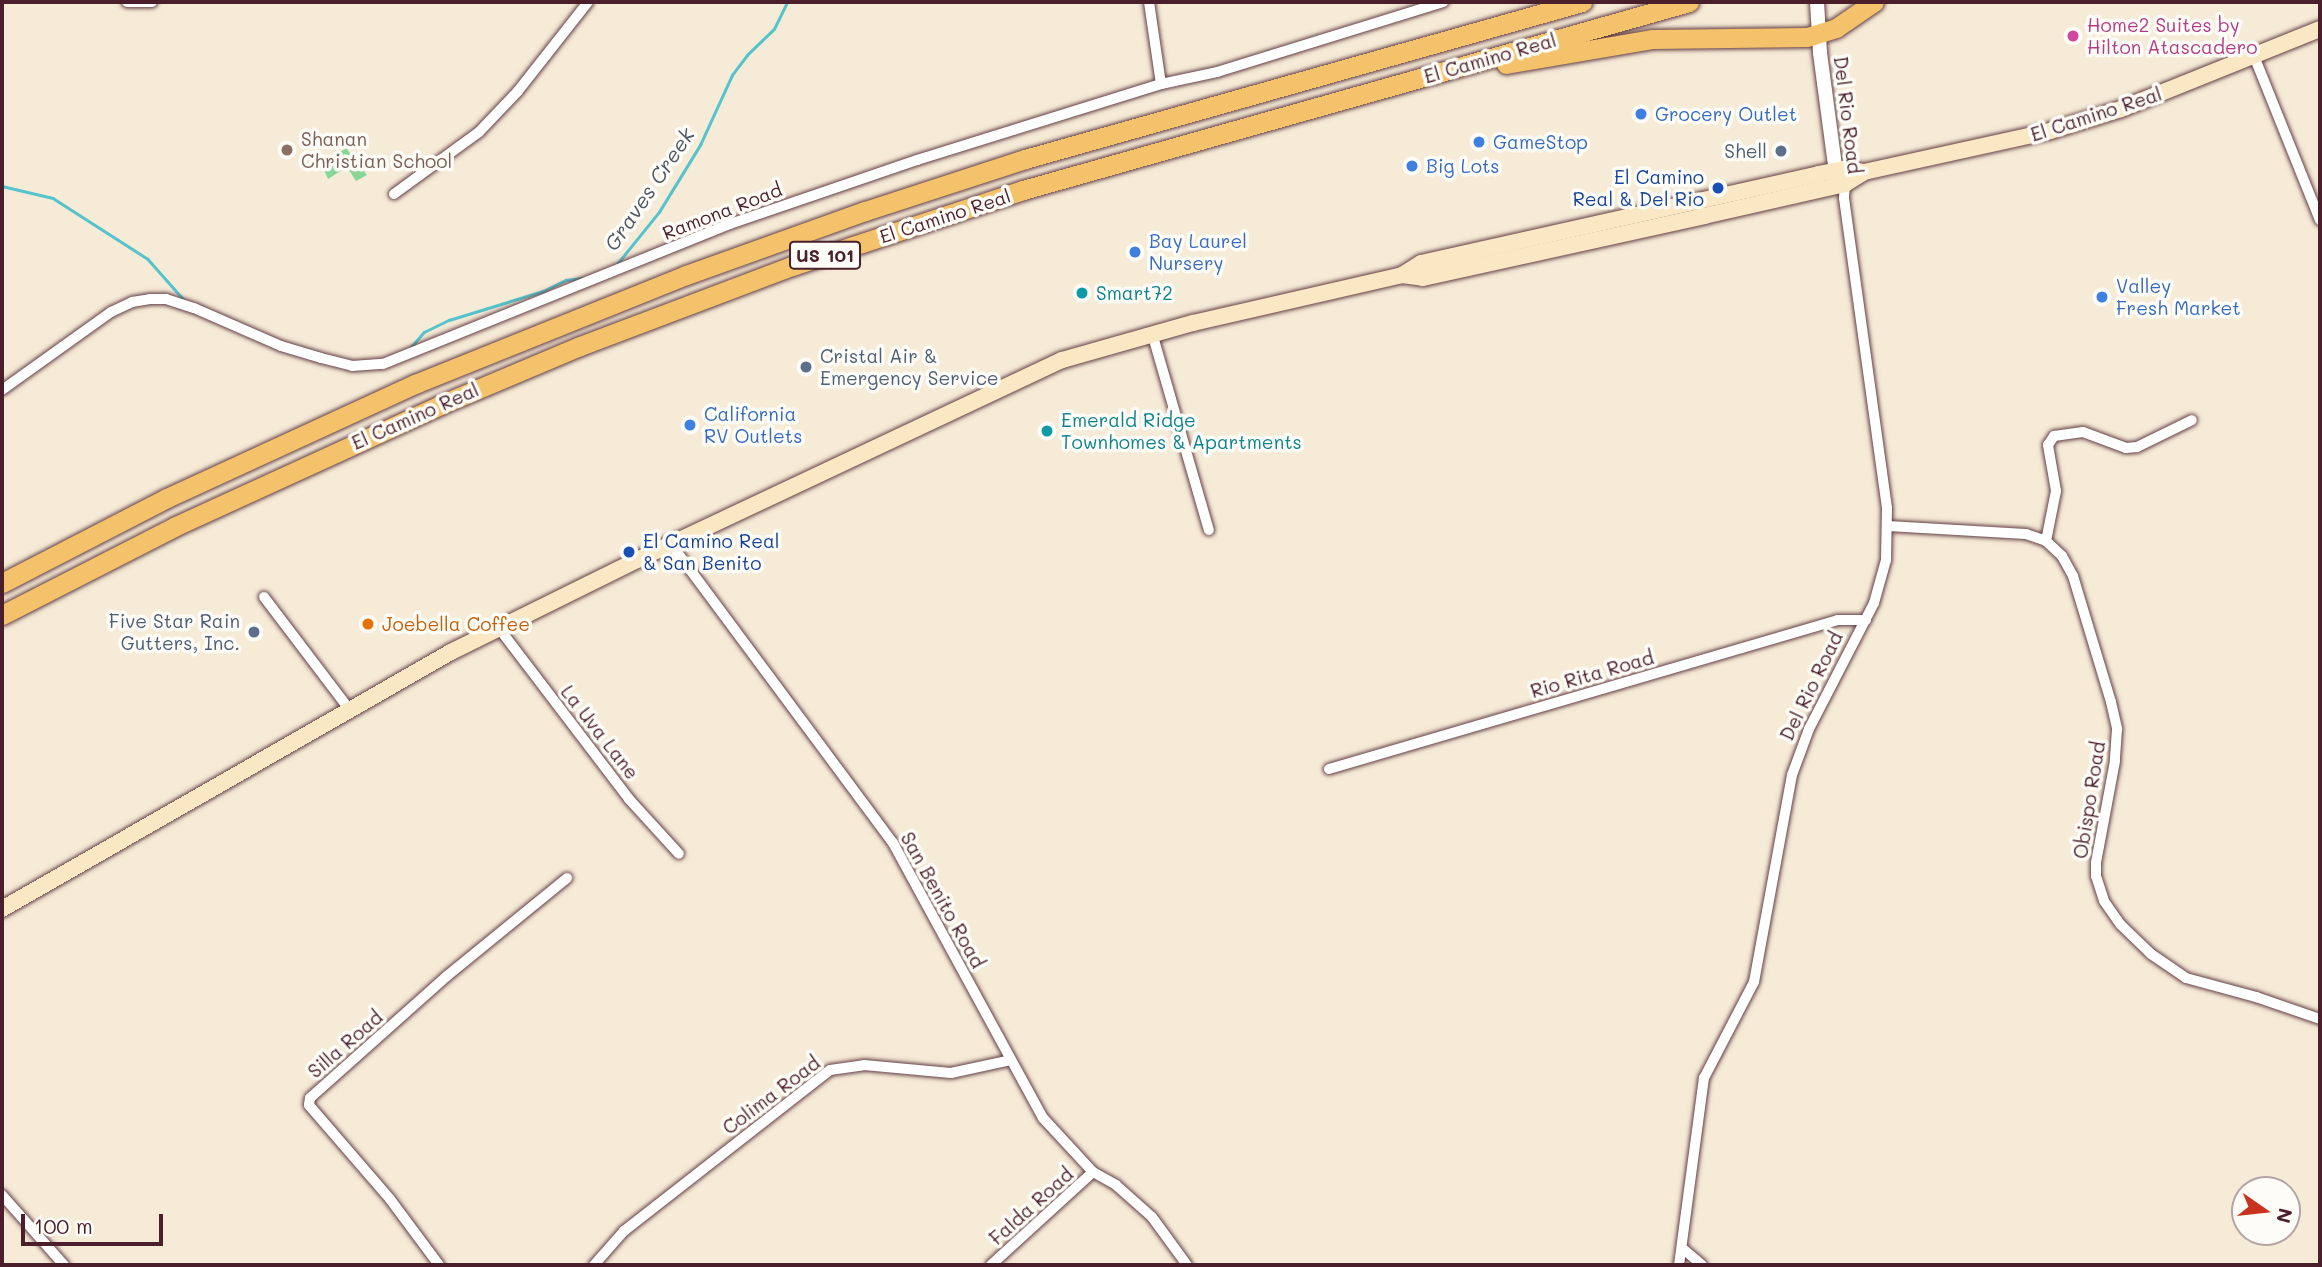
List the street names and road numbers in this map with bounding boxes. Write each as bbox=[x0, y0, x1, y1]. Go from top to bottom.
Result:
street label: El Camino Real bbox=[1421, 28, 1559, 88]
street label: Del Rio Road bbox=[1829, 55, 1867, 175]
street label: El Camino Real bbox=[2028, 82, 2164, 146]
street label: Ramona Road bbox=[659, 178, 785, 244]
street label: El Camino Real bbox=[877, 184, 1013, 248]
road number: US 101 bbox=[788, 241, 862, 270]
street label: El Camino Real bbox=[348, 378, 482, 454]
street label: Del Rio Road bbox=[1775, 628, 1847, 744]
street label: Rio Rita Road bbox=[1528, 646, 1656, 702]
street label: La Uva Lane bbox=[556, 681, 644, 783]
street label: Obispo Road bbox=[2068, 740, 2110, 860]
street label: San Benito Road bbox=[896, 828, 990, 972]
street label: Silla Road bbox=[303, 1005, 387, 1083]
street label: Colima Road bbox=[718, 1051, 824, 1139]
street label: Falda Road bbox=[985, 1163, 1077, 1249]

